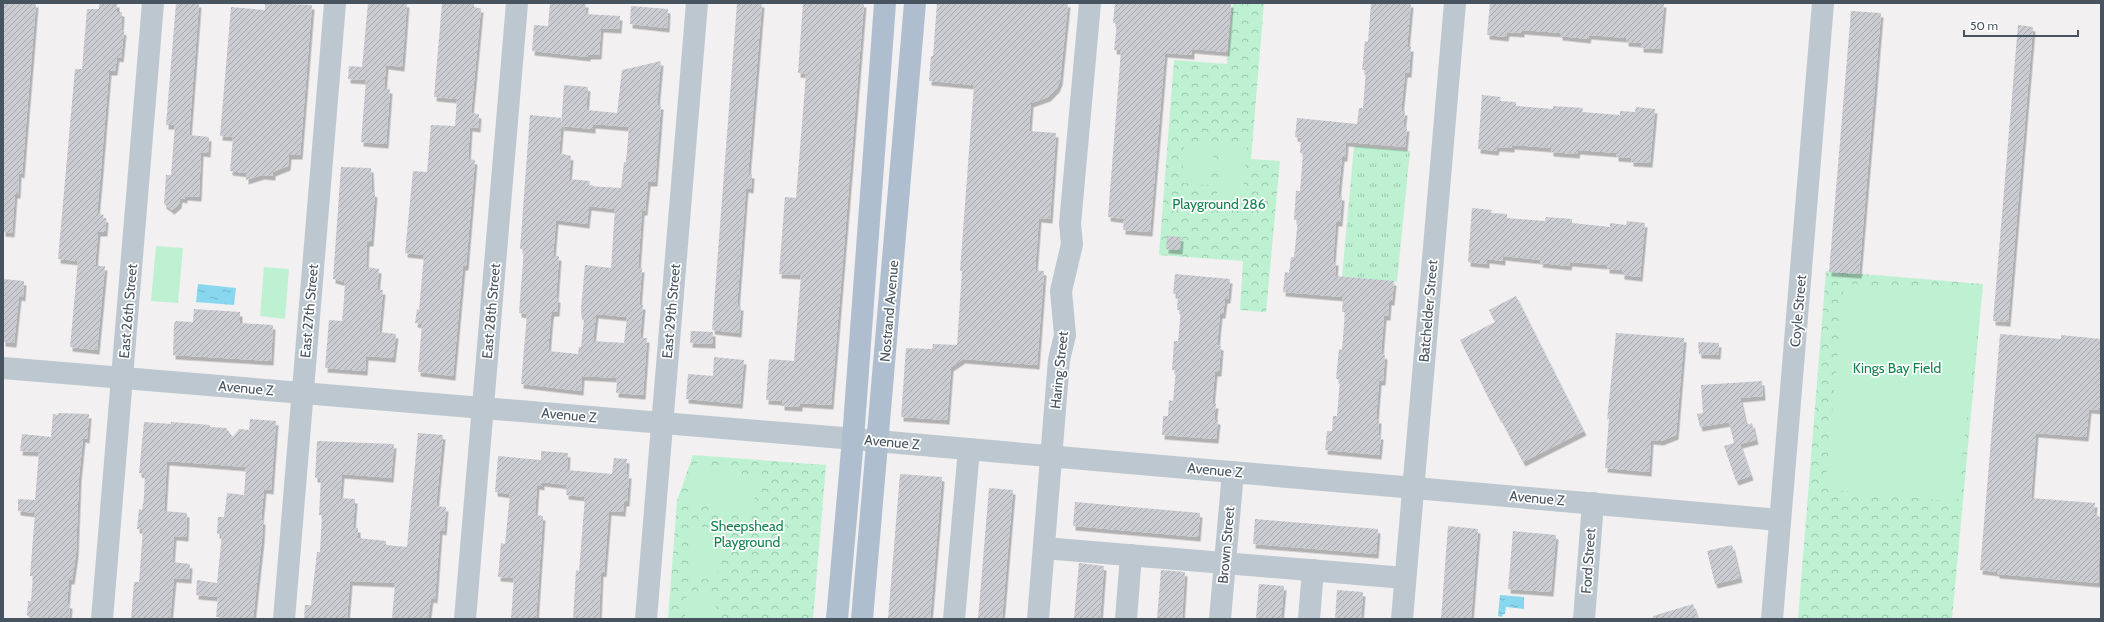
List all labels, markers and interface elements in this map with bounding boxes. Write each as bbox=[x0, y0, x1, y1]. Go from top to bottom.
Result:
scale bar bbox=[1964, 12, 2078, 38]
text: 50 m bbox=[1970, 18, 1998, 33]
park label: Playground 286 bbox=[1172, 195, 1266, 213]
street label: Nostrand Avenue bbox=[876, 259, 902, 363]
street label: Batchelder Street bbox=[1415, 259, 1441, 363]
street label: East 28th Street bbox=[478, 262, 504, 359]
street label: East 26th Street bbox=[115, 263, 141, 359]
street label: East 27th Street bbox=[296, 263, 322, 359]
street label: East 29th Street bbox=[658, 263, 684, 359]
street label: Coyle Street bbox=[1786, 274, 1810, 348]
street label: Haring Street bbox=[1046, 330, 1072, 410]
park label: Kings Bay Field bbox=[1853, 359, 1941, 377]
street label: Avenue Z bbox=[218, 377, 275, 399]
street label: Avenue Z bbox=[541, 404, 598, 426]
street label: Avenue Z bbox=[864, 431, 921, 453]
street label: Avenue Z bbox=[1187, 459, 1244, 481]
street label: Avenue Z bbox=[1509, 487, 1566, 509]
street label: Brown Street bbox=[1214, 505, 1238, 584]
park label: Sheepshead Playground bbox=[711, 517, 783, 551]
street label: Ford Street bbox=[1577, 527, 1599, 594]

